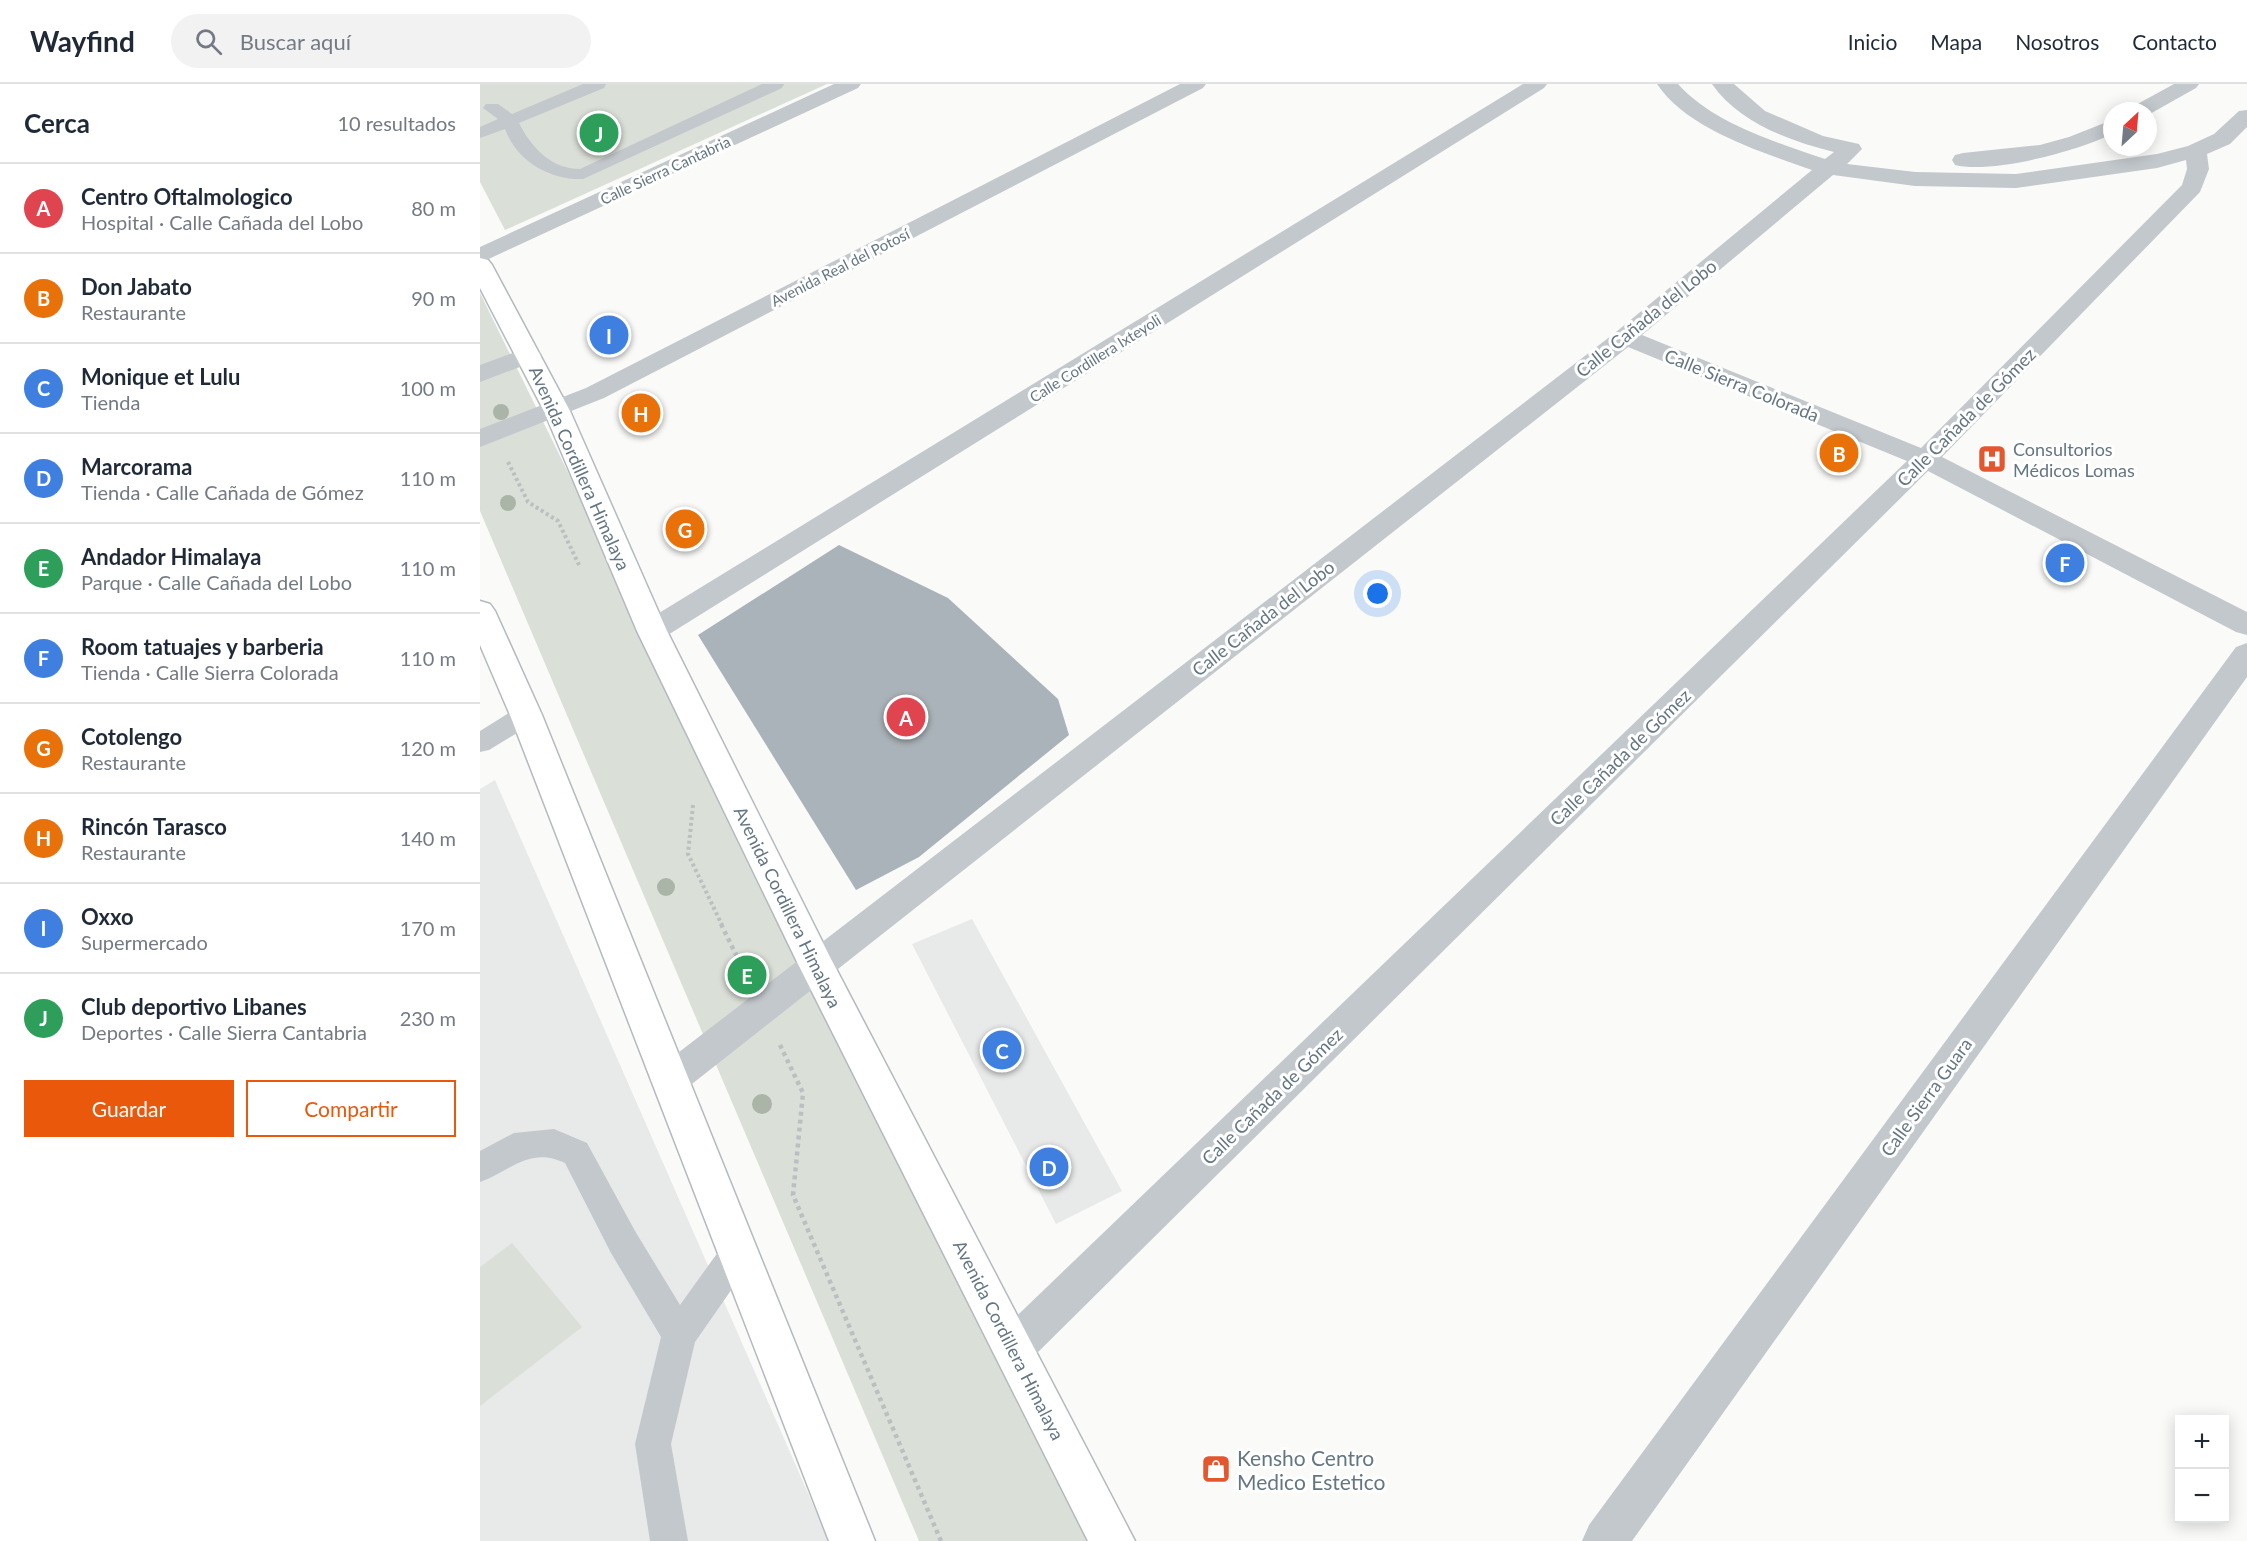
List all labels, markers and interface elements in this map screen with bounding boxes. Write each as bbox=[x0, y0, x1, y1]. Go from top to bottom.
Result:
search box bbox=[171, 14, 591, 68]
text: Wayfind bbox=[30, 24, 135, 58]
icon: search bbox=[192, 25, 225, 58]
text: Buscar aquí bbox=[240, 28, 351, 55]
text: Inicio bbox=[1848, 29, 1897, 54]
text: Mapa bbox=[1930, 29, 1982, 54]
text: Nosotros bbox=[2015, 29, 2099, 54]
text: Contacto bbox=[2132, 29, 2217, 54]
north arrow bbox=[2103, 102, 2157, 156]
text: Cerca bbox=[24, 107, 90, 139]
pin: J bbox=[580, 110, 618, 156]
text: 10 resultados bbox=[337, 111, 456, 135]
street label: Calle Sierra Cantabria bbox=[597, 132, 733, 208]
text: Centro Oftalmologico bbox=[81, 183, 293, 210]
text: A bbox=[37, 196, 50, 220]
text: 80 m bbox=[411, 196, 456, 220]
text: Hospital · Calle Cañada del Lobo bbox=[81, 210, 363, 234]
street label: Avenida Real del Potosí bbox=[768, 224, 913, 310]
street label: Calle Cañada del Lobo bbox=[1571, 254, 1721, 382]
text: Don Jabato bbox=[81, 273, 192, 300]
text: B bbox=[37, 286, 50, 310]
text: 90 m bbox=[411, 286, 456, 310]
text: Restaurante bbox=[81, 300, 186, 324]
street label: Calle Cordillera Ixteyoli bbox=[1026, 310, 1164, 406]
pin: I bbox=[590, 312, 628, 358]
street label: Calle Cañada de Gómez bbox=[1892, 343, 2040, 491]
street label: Calle Sierra Colorada bbox=[1662, 344, 1822, 426]
street label: Avenida Cordillera Himalaya bbox=[525, 362, 635, 574]
text: Monique et Lulu bbox=[81, 363, 241, 390]
text: C bbox=[37, 376, 50, 400]
text: 100 m bbox=[400, 376, 456, 400]
text: Tienda bbox=[81, 390, 140, 414]
pin: H bbox=[622, 390, 660, 436]
pin: B bbox=[1820, 430, 1858, 476]
place label: Consultorios Médicos Lomas bbox=[2013, 438, 2135, 481]
hospital icon: Consultorios Médicos Lomas bbox=[1976, 443, 2008, 475]
text: Marcorama bbox=[81, 453, 192, 480]
text: D bbox=[36, 466, 51, 490]
text: 110 m bbox=[400, 466, 456, 490]
text: Tienda · Calle Cañada de Gómez bbox=[81, 480, 364, 504]
pin: G bbox=[666, 506, 704, 552]
pin: F bbox=[2046, 540, 2084, 586]
text: Andador Himalaya bbox=[81, 543, 261, 570]
text: E bbox=[38, 556, 49, 580]
text: 110 m bbox=[400, 556, 456, 580]
street label: Calle Cañada del Lobo bbox=[1187, 556, 1339, 680]
text: Parque · Calle Cañada del Lobo bbox=[81, 570, 352, 594]
your location bbox=[1363, 579, 1392, 608]
text: Room tatuajes y barberia bbox=[81, 633, 324, 660]
text: F bbox=[38, 646, 49, 670]
text: 110 m bbox=[400, 646, 456, 670]
text: Tienda · Calle Sierra Colorada bbox=[81, 660, 339, 684]
street label: Calle Cañada de Gómez bbox=[1545, 684, 1695, 830]
pin: A bbox=[886, 694, 926, 740]
text: Cotolengo bbox=[81, 723, 182, 750]
text: G bbox=[36, 736, 51, 760]
text: 120 m bbox=[400, 736, 456, 760]
text: Restaurante bbox=[81, 750, 186, 774]
street label: Avenida Cordillera Himalaya bbox=[730, 803, 846, 1011]
text: Rincón Tarasco bbox=[81, 813, 227, 840]
text: H bbox=[36, 826, 51, 850]
text: 140 m bbox=[400, 826, 456, 850]
text: Restaurante bbox=[81, 840, 186, 864]
text: Oxxo bbox=[81, 903, 134, 930]
text: I bbox=[41, 916, 46, 940]
text: 170 m bbox=[400, 916, 456, 940]
text: Supermercado bbox=[81, 930, 208, 954]
pin: E bbox=[728, 952, 766, 998]
text: Club deportivo Libanes bbox=[81, 993, 307, 1020]
text: J bbox=[39, 1006, 48, 1030]
text: 230 m bbox=[400, 1006, 456, 1030]
text: Deportes · Calle Sierra Cantabria bbox=[81, 1020, 367, 1044]
street label: Calle Cañada de Gómez bbox=[1197, 1023, 1347, 1169]
pin: C bbox=[982, 1028, 1022, 1072]
street label: Calle Sierra Guara bbox=[1876, 1034, 1976, 1160]
button: Guardar bbox=[24, 1080, 234, 1137]
button: Compartir bbox=[246, 1080, 456, 1137]
pin: D bbox=[1030, 1144, 1068, 1190]
street label: Avenida Cordillera Himalaya bbox=[949, 1236, 1069, 1444]
map controls bbox=[2175, 1415, 2229, 1523]
button: + bbox=[2175, 1415, 2229, 1469]
place label: Kensho Centro Medico Estetico bbox=[1237, 1445, 1385, 1494]
shop icon: Kensho Centro Medico Estetico bbox=[1200, 1453, 1232, 1485]
button: − bbox=[2175, 1469, 2229, 1523]

